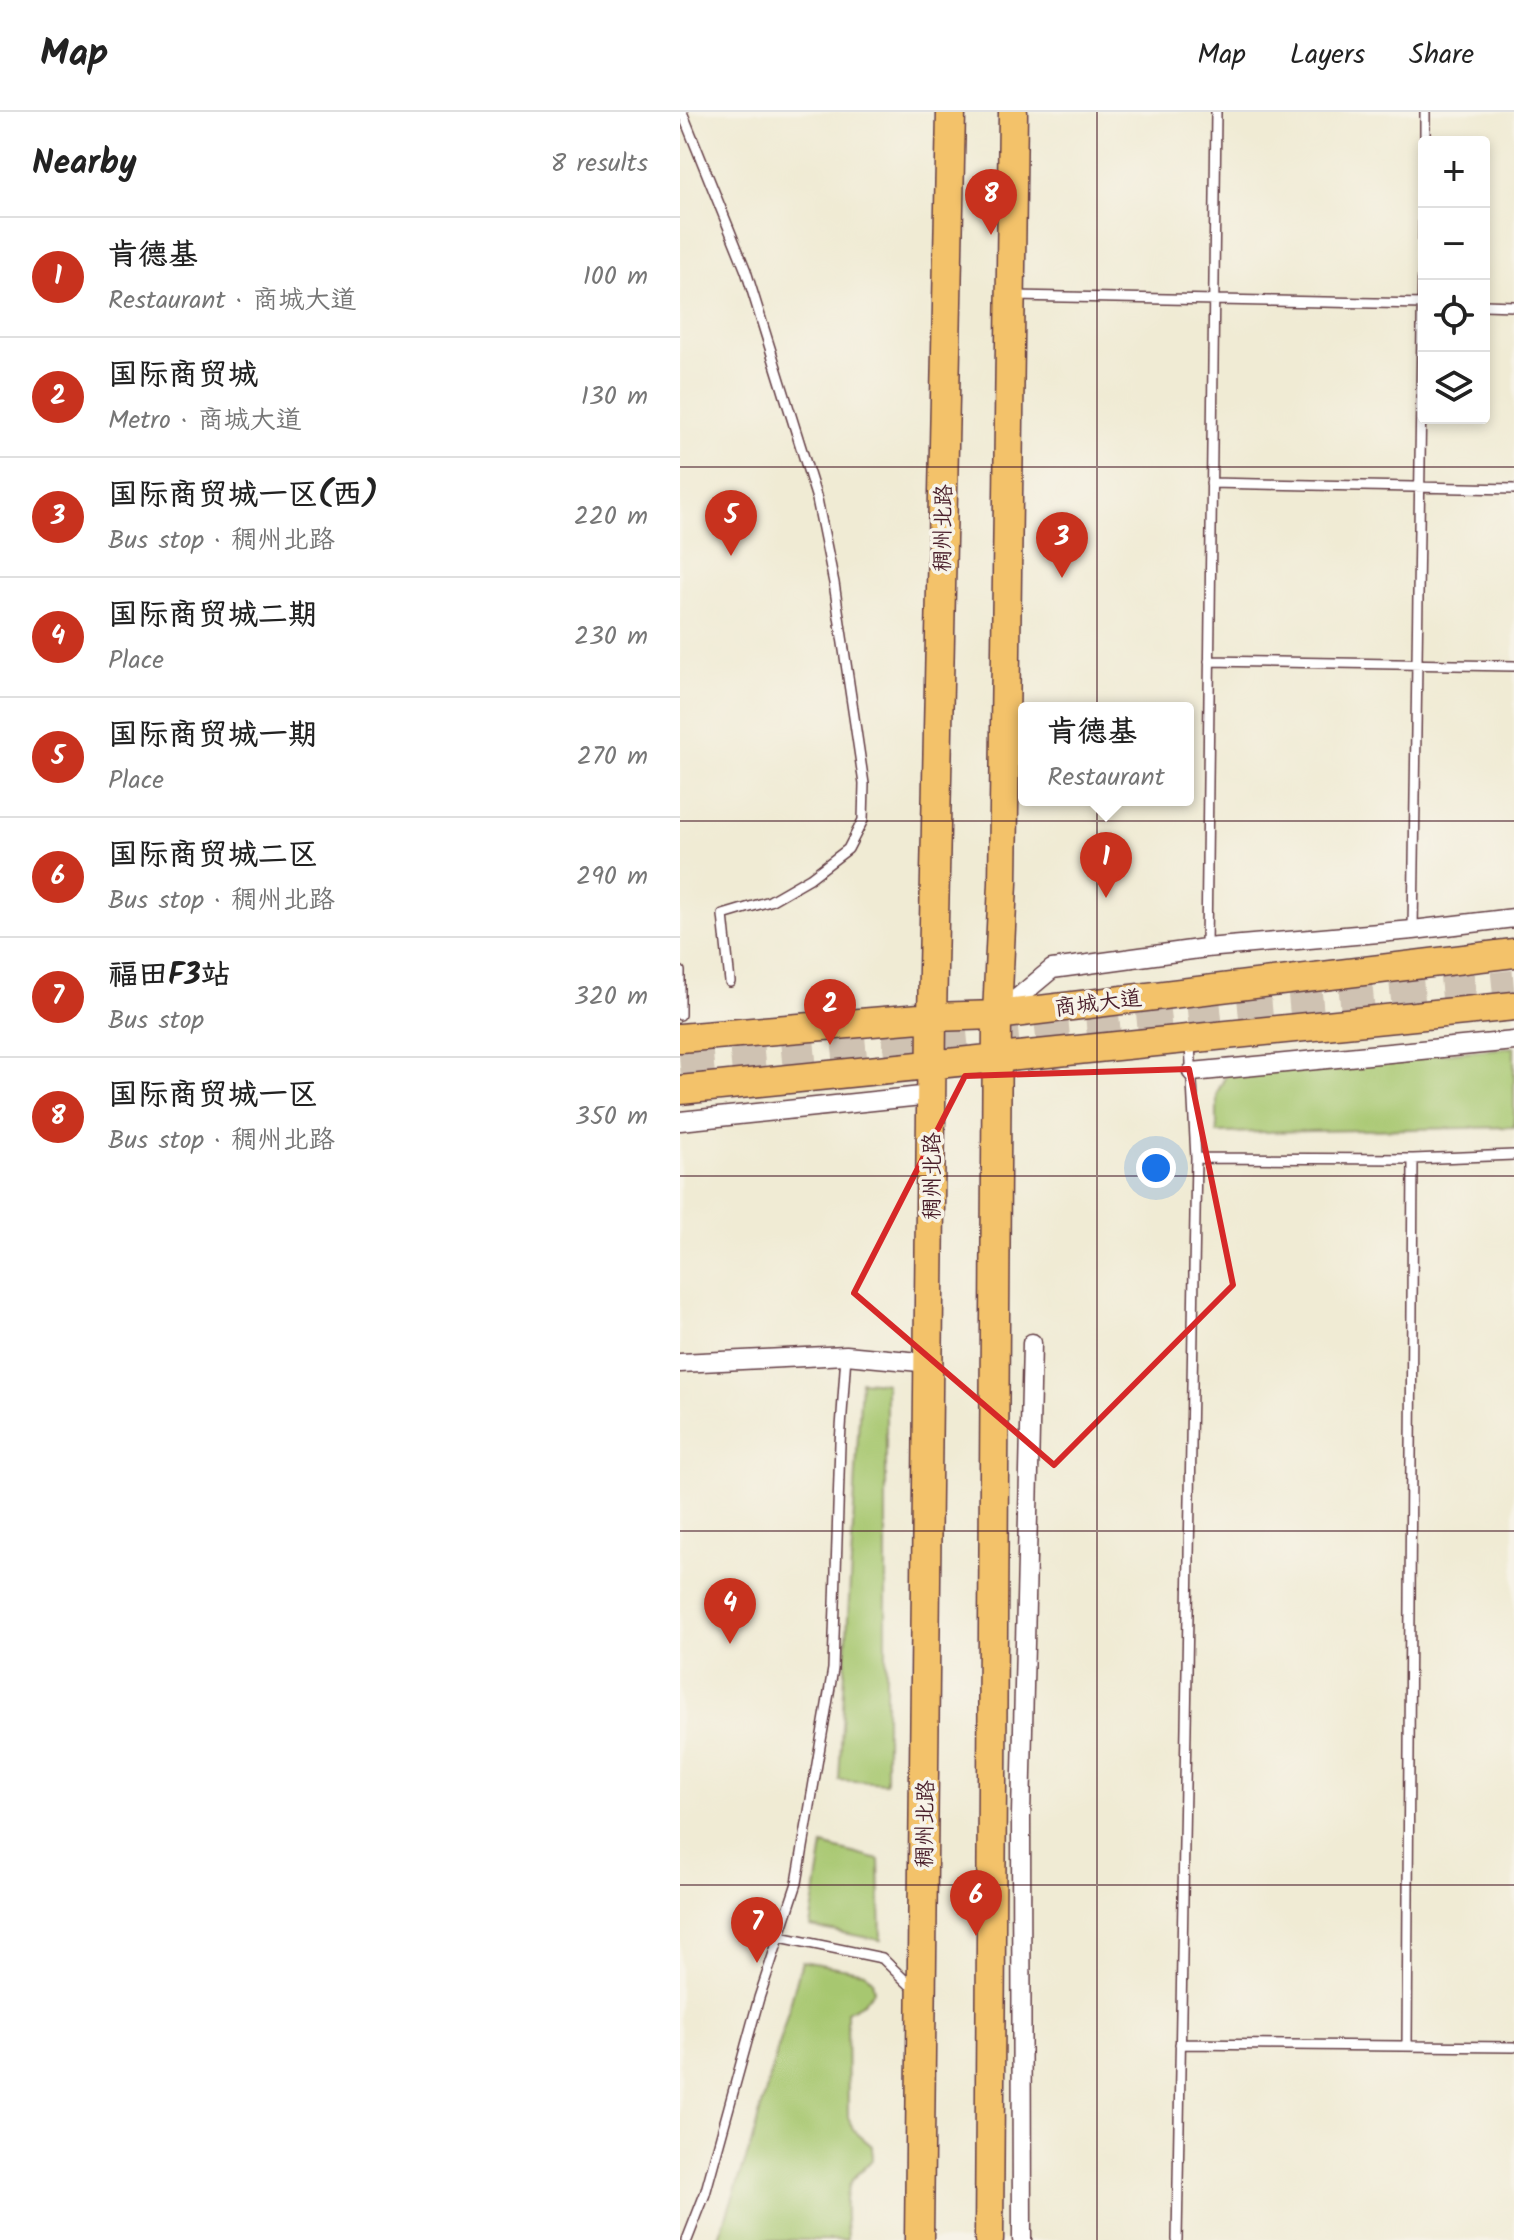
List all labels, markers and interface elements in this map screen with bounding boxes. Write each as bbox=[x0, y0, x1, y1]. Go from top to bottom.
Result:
text: Map bbox=[40, 25, 109, 85]
text: Map bbox=[1197, 33, 1246, 78]
text: Layers bbox=[1290, 33, 1365, 78]
text: Share bbox=[1409, 33, 1474, 78]
map controls bbox=[1418, 136, 1490, 424]
button: + bbox=[1418, 136, 1490, 208]
text: Nearby bbox=[32, 137, 137, 191]
text: 8 results bbox=[551, 143, 648, 185]
pin: 8 bbox=[965, 169, 1017, 235]
button: − bbox=[1418, 208, 1490, 280]
text: 肯德基 bbox=[108, 232, 198, 280]
text: 1 bbox=[54, 256, 62, 298]
text: 100 m bbox=[583, 256, 648, 298]
text: Restaurant · 商城大道 bbox=[108, 280, 356, 322]
button: locate bbox=[1418, 280, 1490, 352]
text: 国际商贸城 bbox=[108, 352, 258, 400]
button: layers bbox=[1418, 352, 1490, 424]
text: 2 bbox=[50, 376, 66, 418]
text: 130 m bbox=[581, 376, 648, 418]
text: Metro · 商城大道 bbox=[108, 400, 302, 442]
text: 国际商贸城一区(西) bbox=[108, 472, 378, 520]
street label: 稠州北路 bbox=[926, 484, 963, 572]
pin: 5 bbox=[705, 490, 757, 556]
text: 3 bbox=[51, 496, 65, 538]
text: 220 m bbox=[574, 496, 648, 538]
pin: 3 bbox=[1036, 512, 1088, 578]
text: Bus stop · 稠州北路 bbox=[108, 520, 335, 562]
text: 国际商贸城二期 bbox=[108, 592, 318, 640]
text: 4 bbox=[51, 616, 65, 658]
text: 230 m bbox=[574, 616, 648, 658]
text: Place bbox=[108, 640, 164, 682]
popup bbox=[1018, 702, 1194, 806]
text: 肯德基 bbox=[1047, 709, 1137, 757]
text: 国际商贸城一期 bbox=[108, 712, 318, 760]
text: 5 bbox=[51, 736, 65, 778]
text: 270 m bbox=[577, 736, 648, 778]
text: Restaurant bbox=[1047, 757, 1165, 799]
text: Place bbox=[108, 760, 164, 802]
text: 国际商贸城二区 bbox=[108, 832, 318, 880]
pin: 1 bbox=[1080, 832, 1132, 898]
text: 6 bbox=[51, 856, 65, 898]
text: 290 m bbox=[576, 856, 648, 898]
text: Bus stop · 稠州北路 bbox=[108, 880, 335, 922]
text: 福田F3站 bbox=[108, 952, 231, 1000]
text: 7 bbox=[52, 976, 64, 1018]
text: 320 m bbox=[574, 976, 648, 1018]
pin: 2 bbox=[804, 979, 856, 1045]
street label: 商城大道 bbox=[1052, 982, 1144, 1027]
text: Bus stop bbox=[108, 1000, 204, 1042]
text: 国际商贸城一区 bbox=[108, 1072, 318, 1120]
text: 8 bbox=[50, 1096, 66, 1138]
text: 350 m bbox=[575, 1096, 648, 1138]
text: Bus stop · 稠州北路 bbox=[108, 1120, 335, 1162]
street label: 稠州北路 bbox=[916, 1132, 951, 1220]
your location bbox=[1136, 1148, 1176, 1188]
pin: 4 bbox=[704, 1578, 756, 1644]
street label: 稠州北路 bbox=[908, 1780, 945, 1868]
pin: 6 bbox=[950, 1870, 1002, 1936]
pin: 7 bbox=[731, 1897, 783, 1963]

